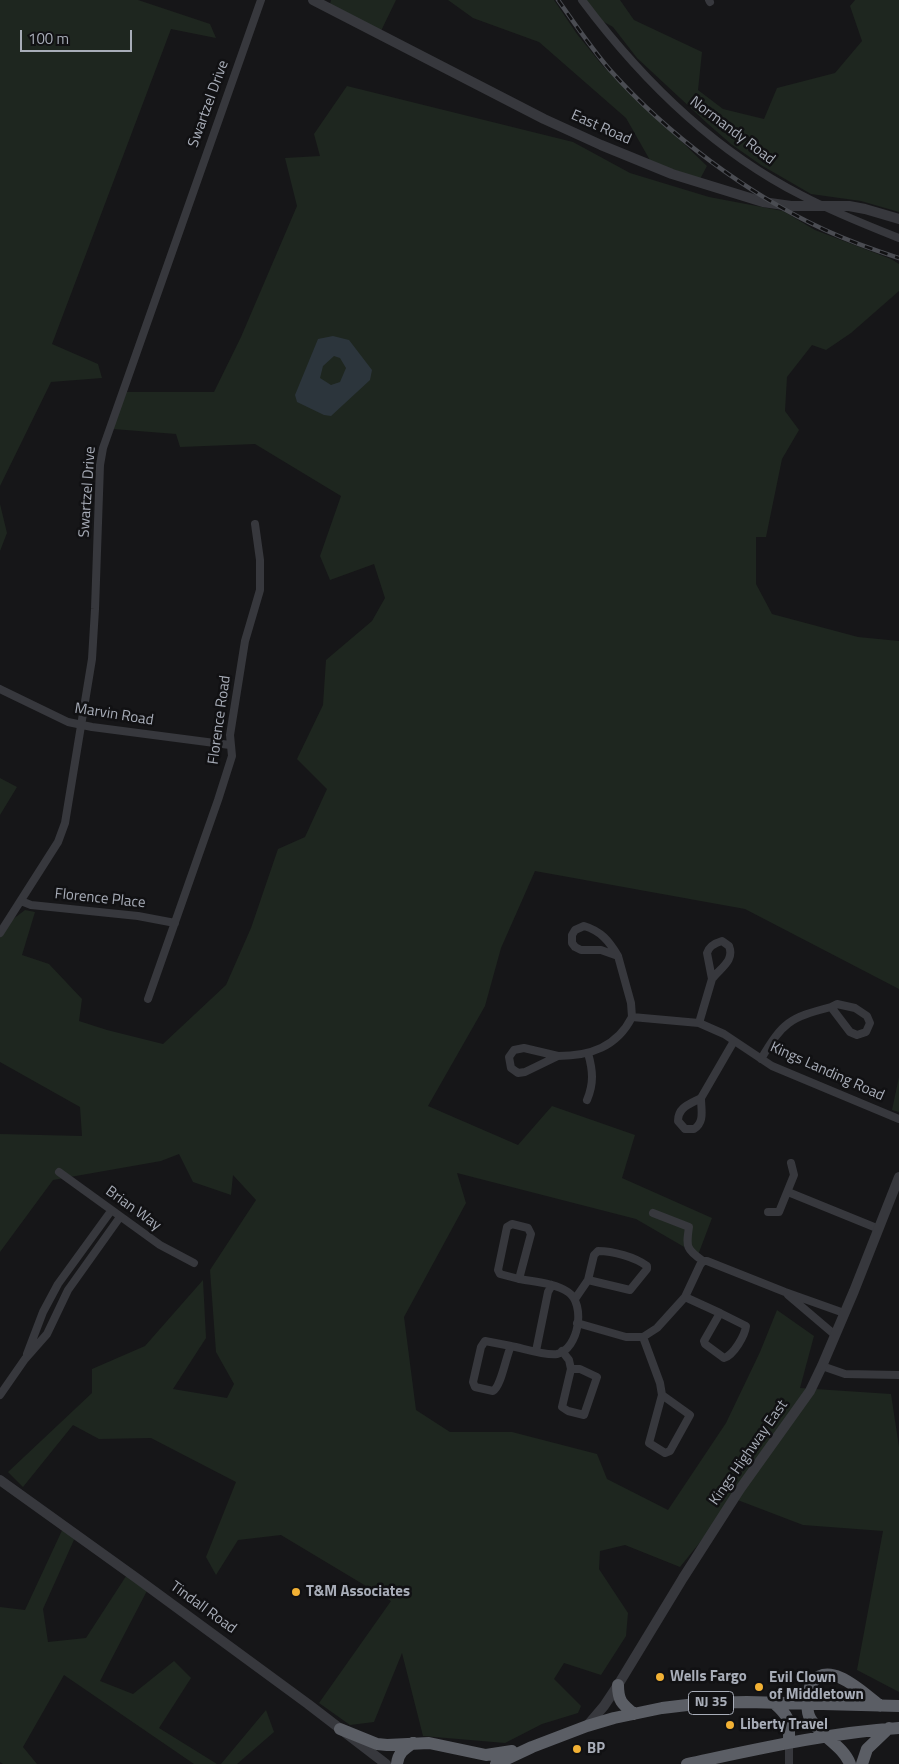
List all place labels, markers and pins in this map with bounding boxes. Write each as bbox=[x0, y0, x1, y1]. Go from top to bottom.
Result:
place label: T&M Associates bbox=[306, 1583, 410, 1601]
marker: T&M Associates bbox=[290, 1586, 302, 1598]
place label: Wells Fargo bbox=[670, 1668, 747, 1686]
place label: Evil Clown of Middletown bbox=[769, 1669, 864, 1704]
marker: Wells Fargo bbox=[654, 1671, 666, 1683]
marker: Evil Clown of Middletown bbox=[753, 1681, 765, 1693]
place label: Liberty Travel bbox=[740, 1716, 828, 1734]
marker: Liberty Travel bbox=[724, 1719, 736, 1731]
place label: BP bbox=[587, 1740, 605, 1758]
marker: BP bbox=[571, 1743, 583, 1755]

